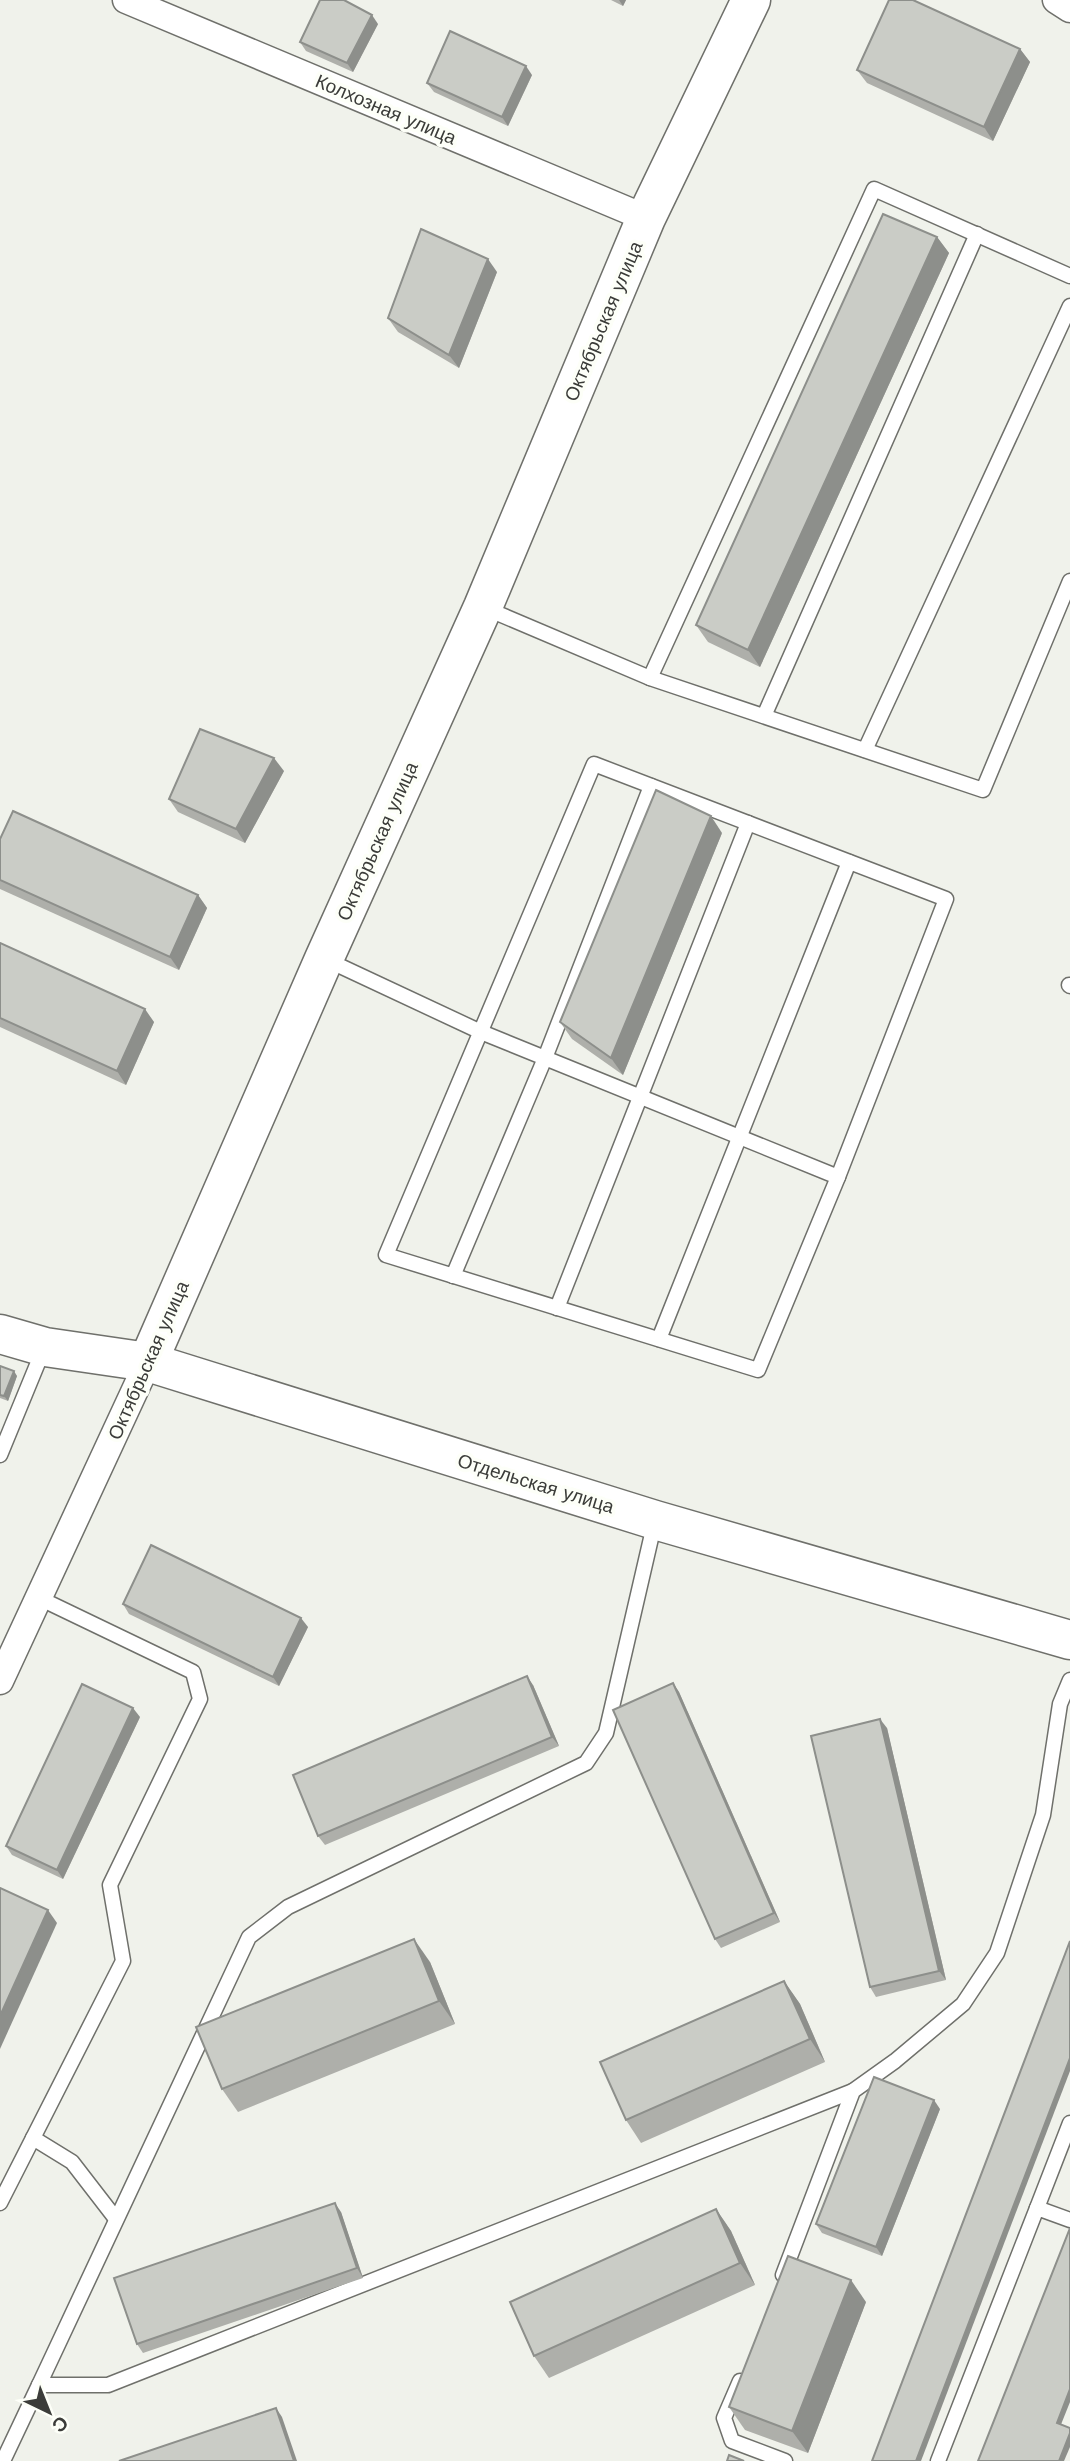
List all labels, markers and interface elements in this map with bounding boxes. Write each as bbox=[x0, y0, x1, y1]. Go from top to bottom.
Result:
street label: Колхозная улица bbox=[312, 69, 460, 150]
street label: Октябрьская улица bbox=[559, 237, 648, 405]
street label: Октябрьская улица bbox=[332, 758, 423, 924]
street label: Октябрьская улица bbox=[103, 1277, 194, 1443]
street label: Отдельская улица bbox=[455, 1449, 617, 1518]
north arrow bbox=[14, 2377, 84, 2447]
text: С bbox=[47, 2411, 73, 2437]

